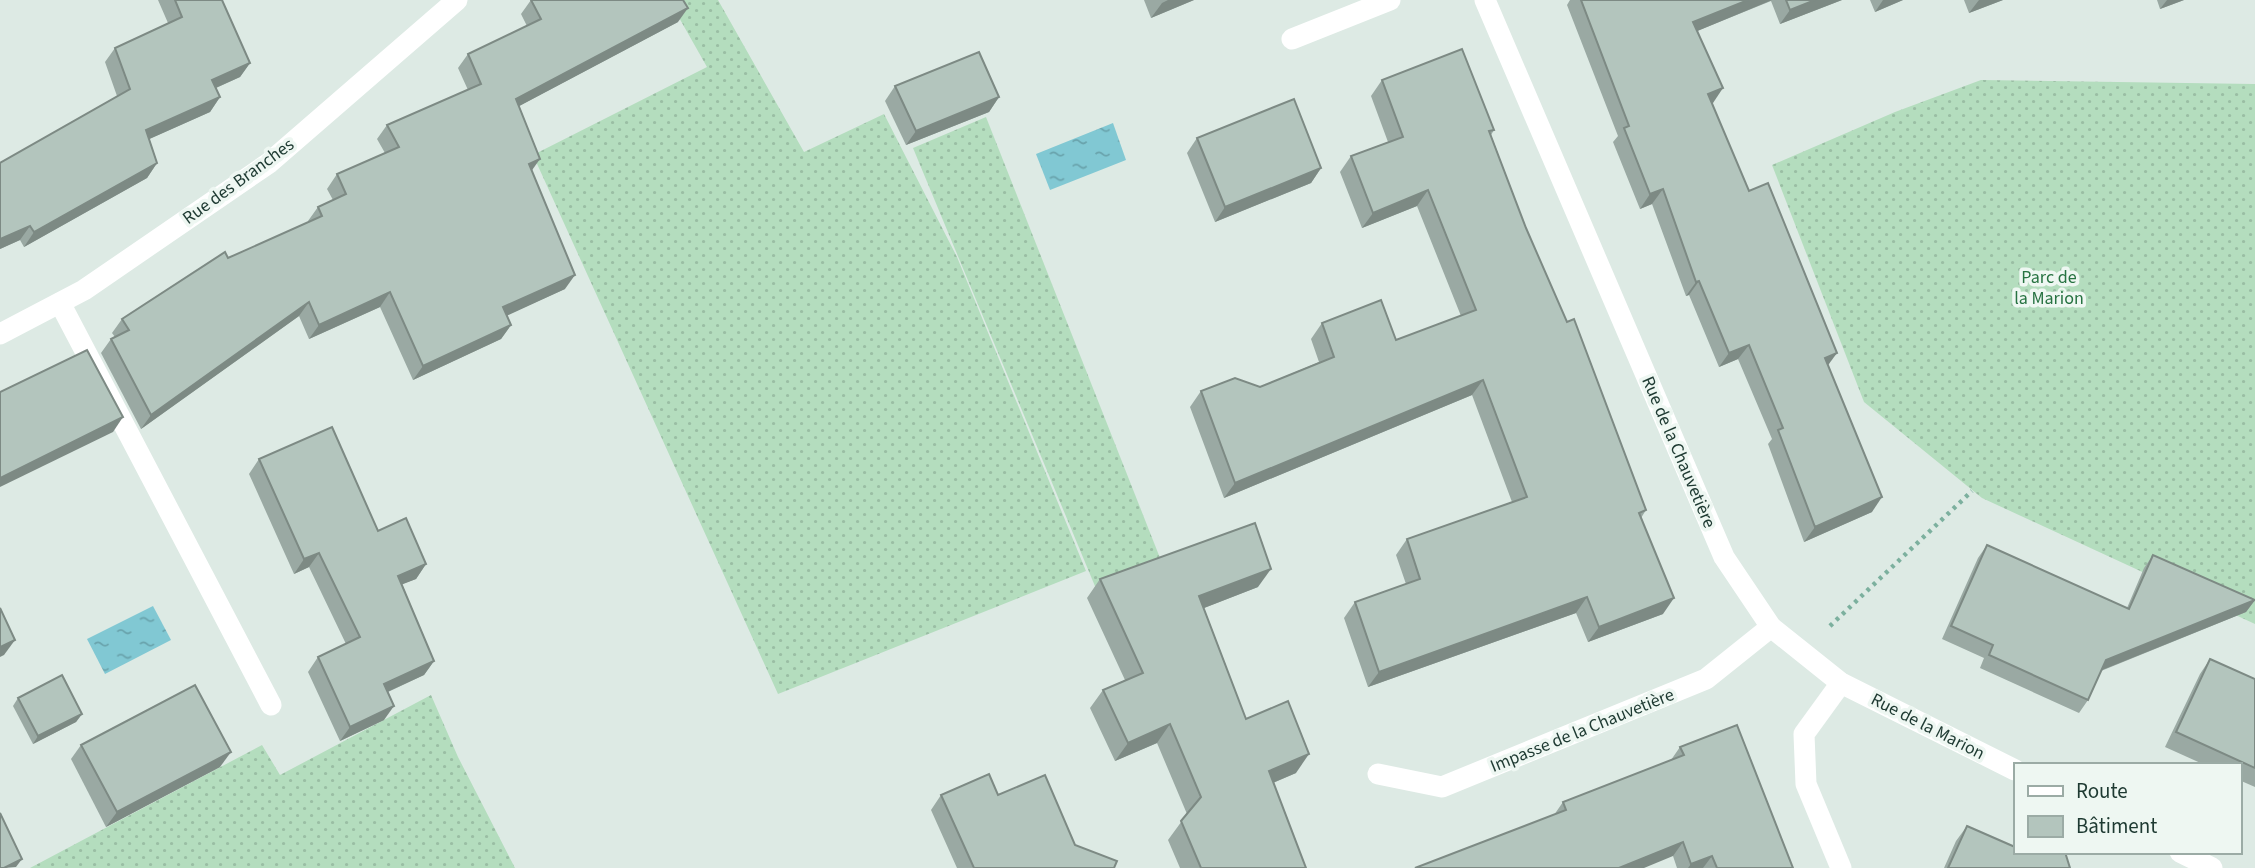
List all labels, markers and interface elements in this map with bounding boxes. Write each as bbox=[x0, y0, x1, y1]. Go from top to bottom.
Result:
street label: Rue des Branches bbox=[177, 132, 299, 230]
park label: Parc de la Marion bbox=[2014, 265, 2084, 311]
street label: Rue de la Chauvetière bbox=[1635, 372, 1722, 532]
street label: Impasse de la Chauvetière bbox=[1486, 682, 1678, 779]
street label: Rue de la Marion bbox=[1867, 687, 1989, 766]
legend bbox=[2014, 763, 2241, 854]
text: Route bbox=[2076, 776, 2128, 806]
text: Bâtiment bbox=[2076, 811, 2157, 841]

